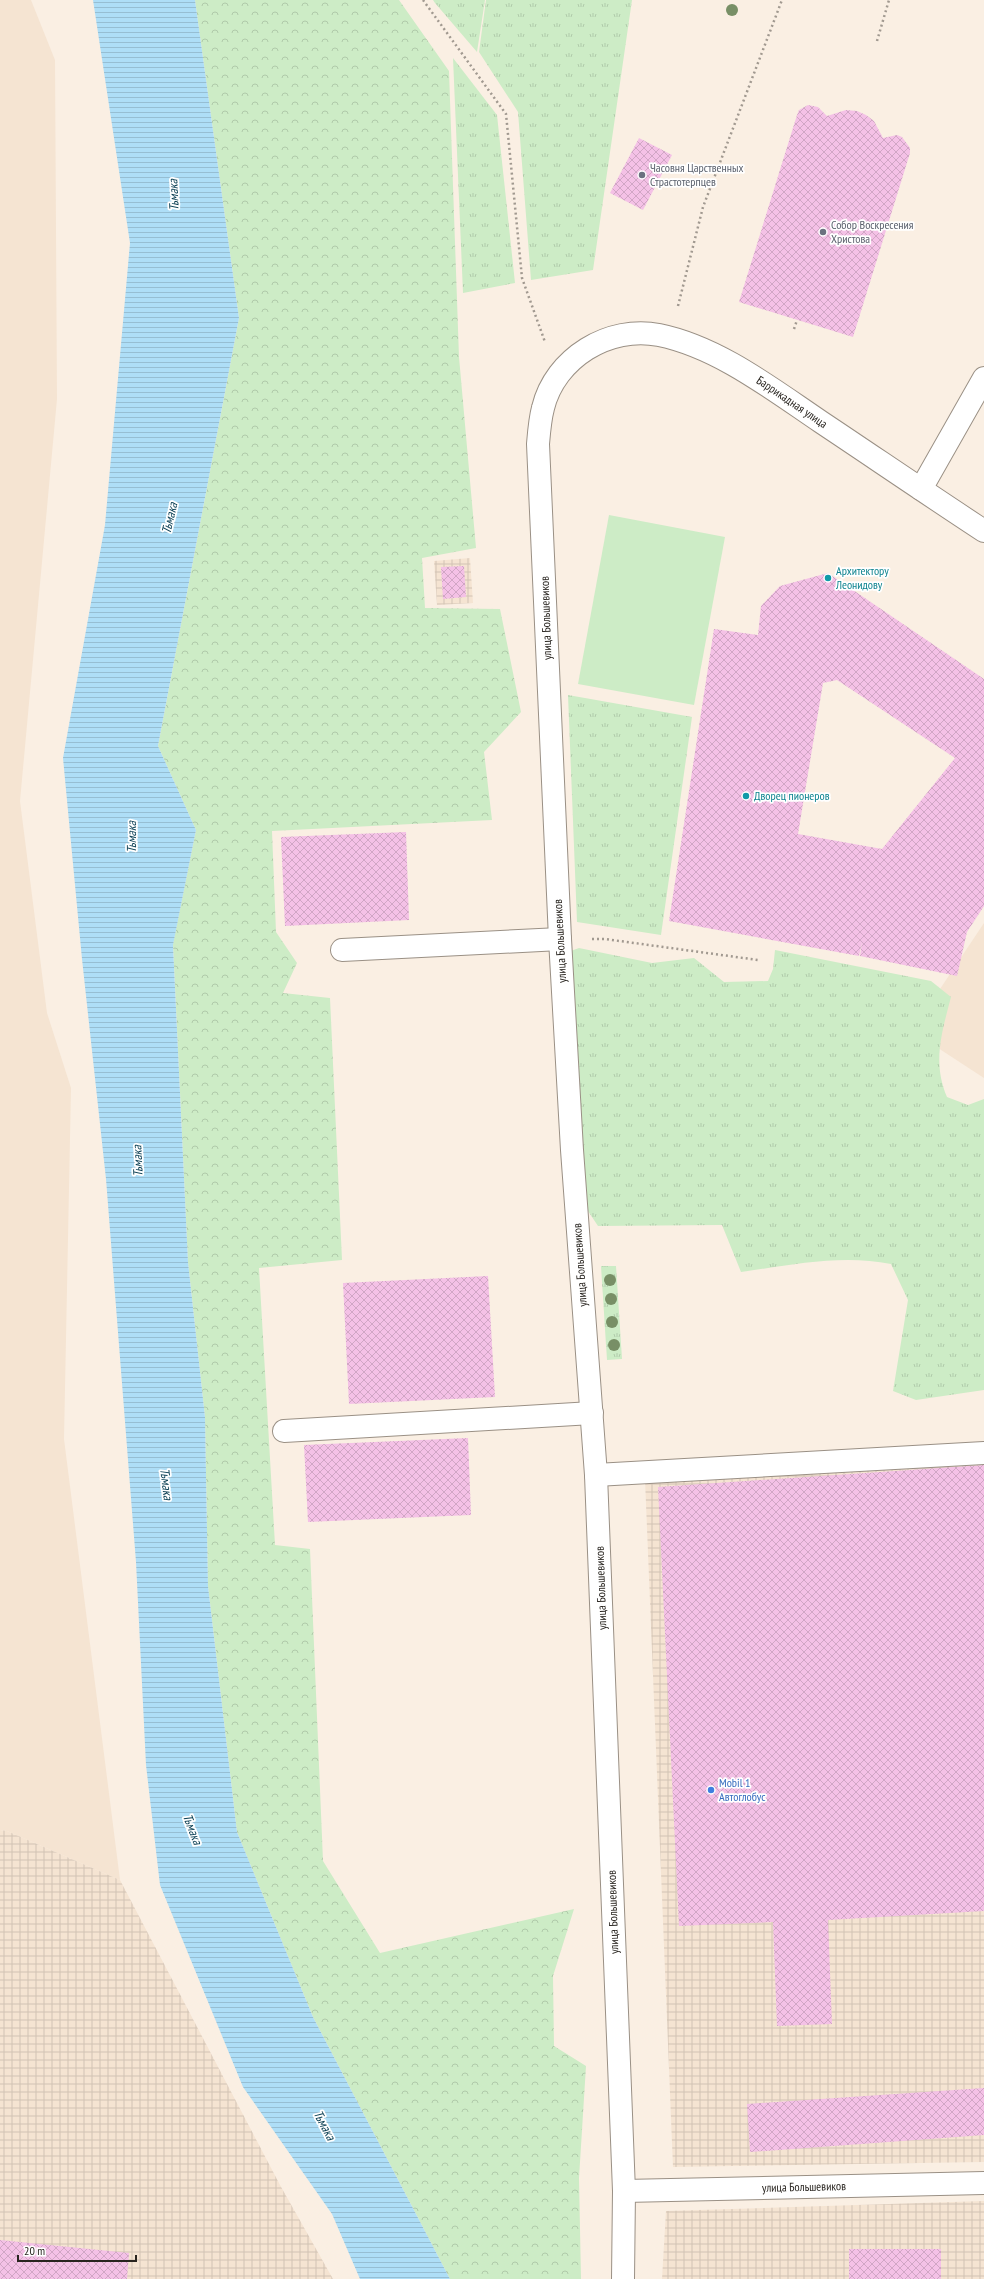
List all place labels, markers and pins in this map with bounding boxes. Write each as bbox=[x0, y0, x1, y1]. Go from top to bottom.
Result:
place label: Часовня Царственных Страстотерпцев bbox=[650, 160, 743, 189]
marker: Часовня Царственных Страстотерпцев bbox=[637, 170, 647, 180]
place label: Собор Воскресения Христова bbox=[831, 217, 914, 246]
marker: Собор Воскресения Христова bbox=[818, 227, 828, 237]
place label: Архитектору Леонидову bbox=[835, 563, 889, 592]
marker: Архитектору Леонидову bbox=[823, 573, 833, 583]
place label: Дворец пионеров bbox=[754, 788, 830, 803]
marker: Дворец пионеров bbox=[741, 791, 751, 801]
place label: Mobil 1 Автоглобус bbox=[719, 1775, 766, 1804]
marker: Mobil 1 Автоглобус bbox=[706, 1785, 716, 1795]

